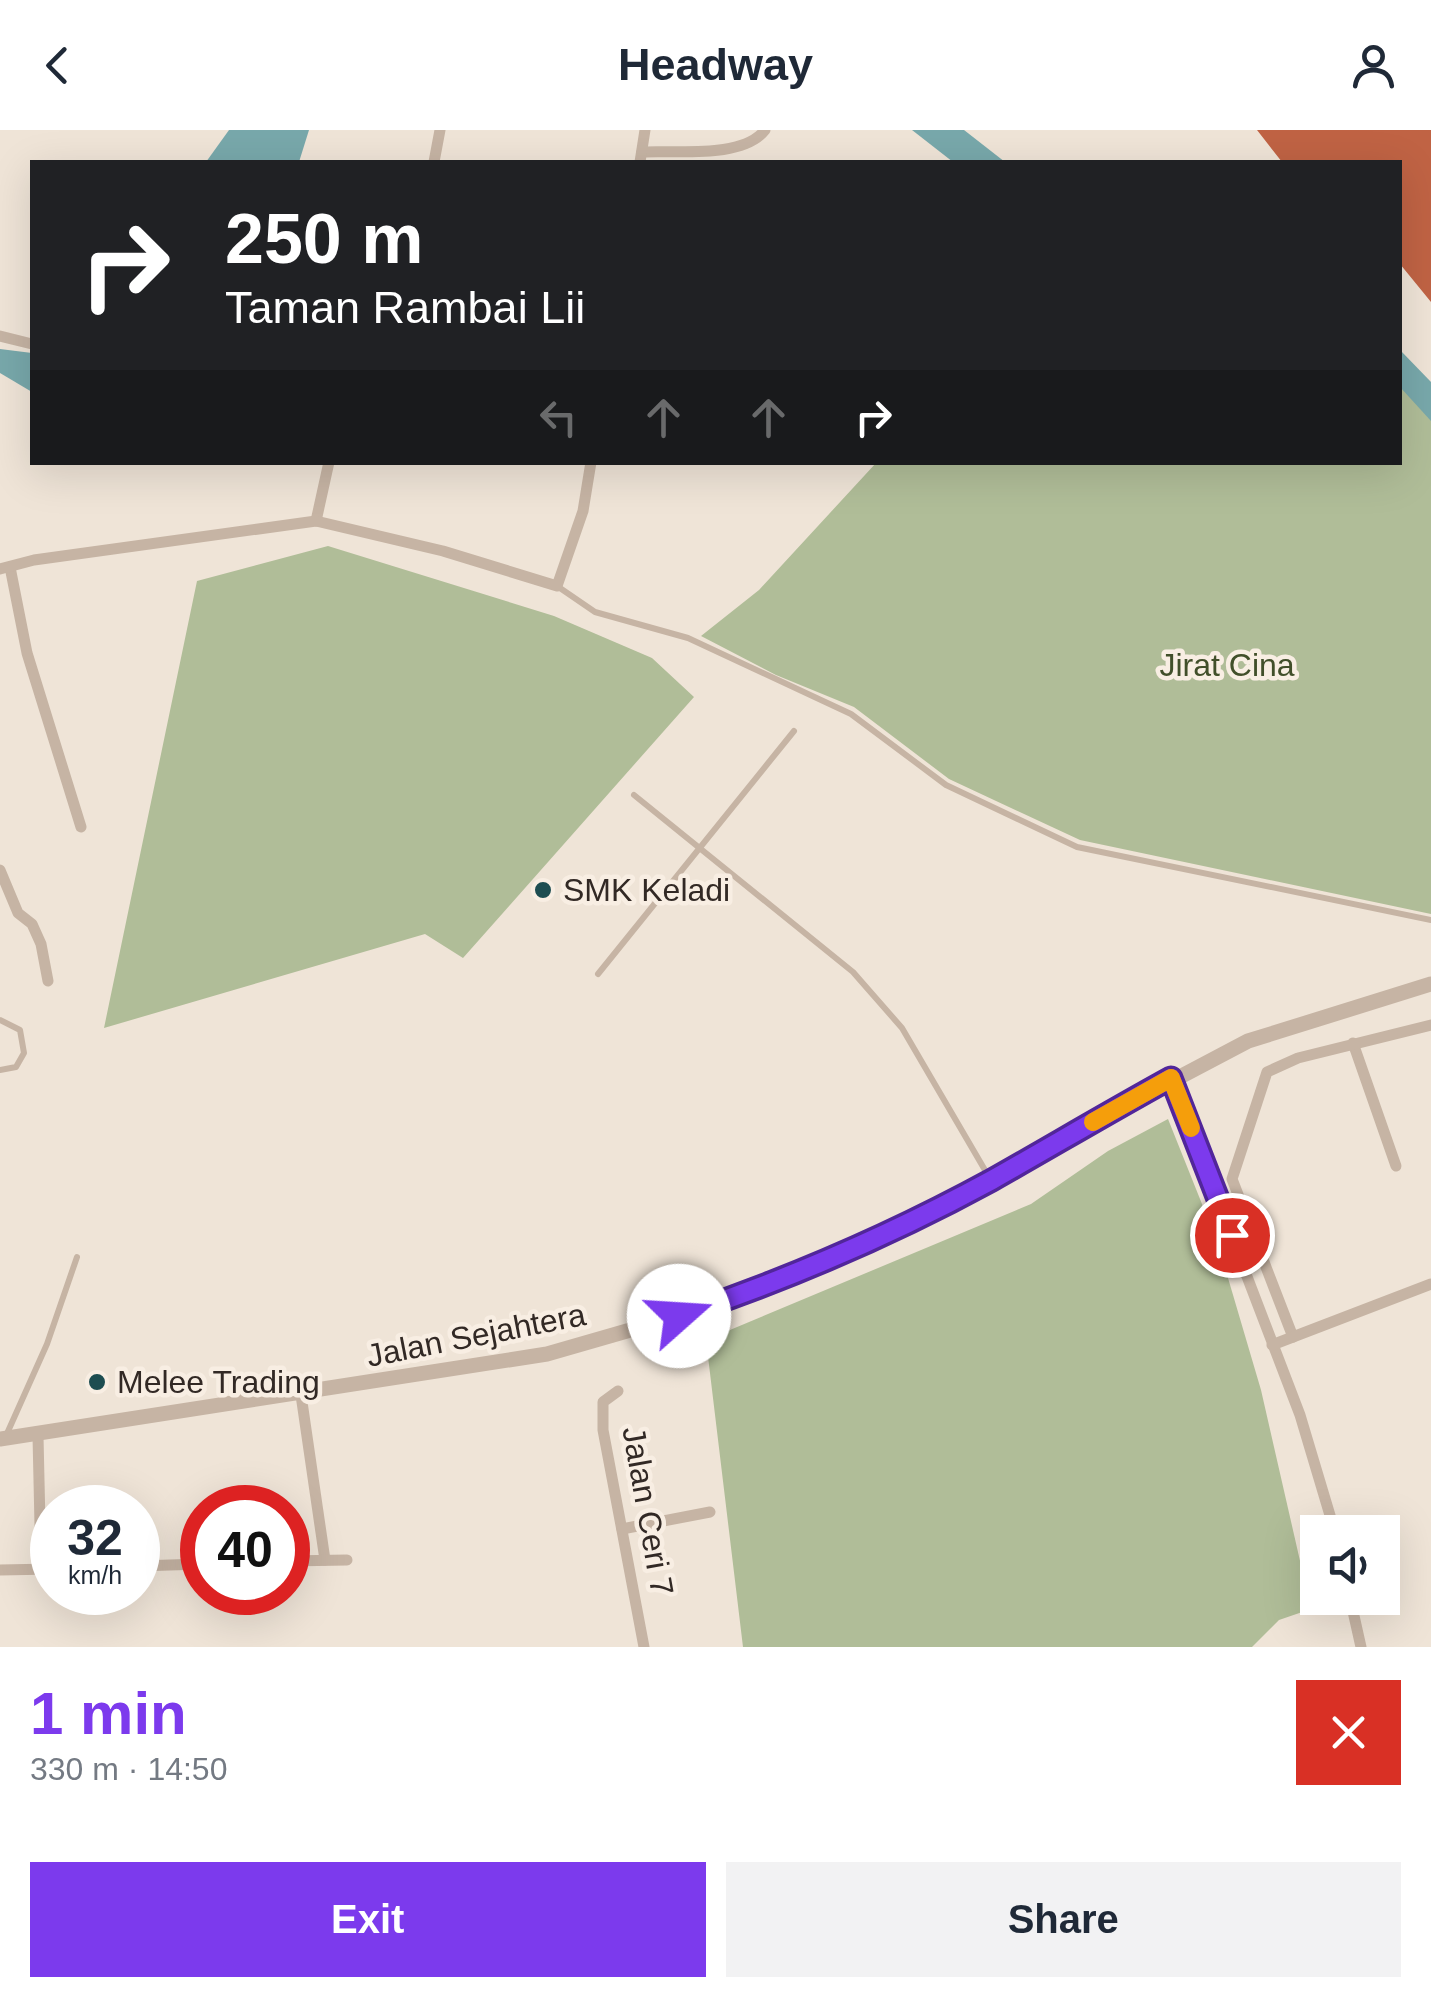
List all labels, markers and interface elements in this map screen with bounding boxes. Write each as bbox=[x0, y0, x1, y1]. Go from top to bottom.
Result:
icon: back bbox=[30, 38, 85, 93]
icon: person bbox=[1346, 38, 1401, 93]
text: Headway bbox=[618, 39, 813, 90]
icon: right bbox=[60, 200, 190, 330]
text: 250 m bbox=[225, 200, 423, 278]
text: Taman Rambai Lii bbox=[225, 282, 585, 333]
icon: left bbox=[531, 390, 586, 445]
icon: ahead bbox=[636, 390, 691, 445]
icon: ahead bbox=[741, 390, 796, 445]
icon: right bbox=[846, 390, 901, 445]
park label: Jirat Cina bbox=[1159, 647, 1295, 683]
place label: SMK Keladi bbox=[563, 872, 730, 908]
marker: SMK Keladi bbox=[532, 879, 554, 901]
pin bbox=[1190, 1193, 1275, 1278]
icon: arrive bbox=[1205, 1208, 1260, 1263]
position arrow bbox=[627, 1264, 731, 1368]
street label: Jalan Sejahtera bbox=[363, 1296, 589, 1374]
place label: Melee Trading bbox=[117, 1364, 320, 1400]
marker: Melee Trading bbox=[86, 1371, 108, 1393]
street label: Jalan Ceri 7 bbox=[615, 1424, 681, 1598]
speed limit sign: 40 bbox=[180, 1485, 310, 1615]
text: 32 bbox=[67, 1510, 123, 1566]
map controls bbox=[1300, 1515, 1400, 1615]
button: sound bbox=[1300, 1515, 1400, 1615]
text: km/h bbox=[68, 1561, 122, 1589]
text: 1 min bbox=[30, 1680, 187, 1747]
button: close bbox=[1296, 1680, 1401, 1785]
text: 330 m · 14:50 bbox=[30, 1751, 227, 1787]
button: Exit bbox=[30, 1862, 706, 1977]
button: Share bbox=[726, 1862, 1401, 1977]

